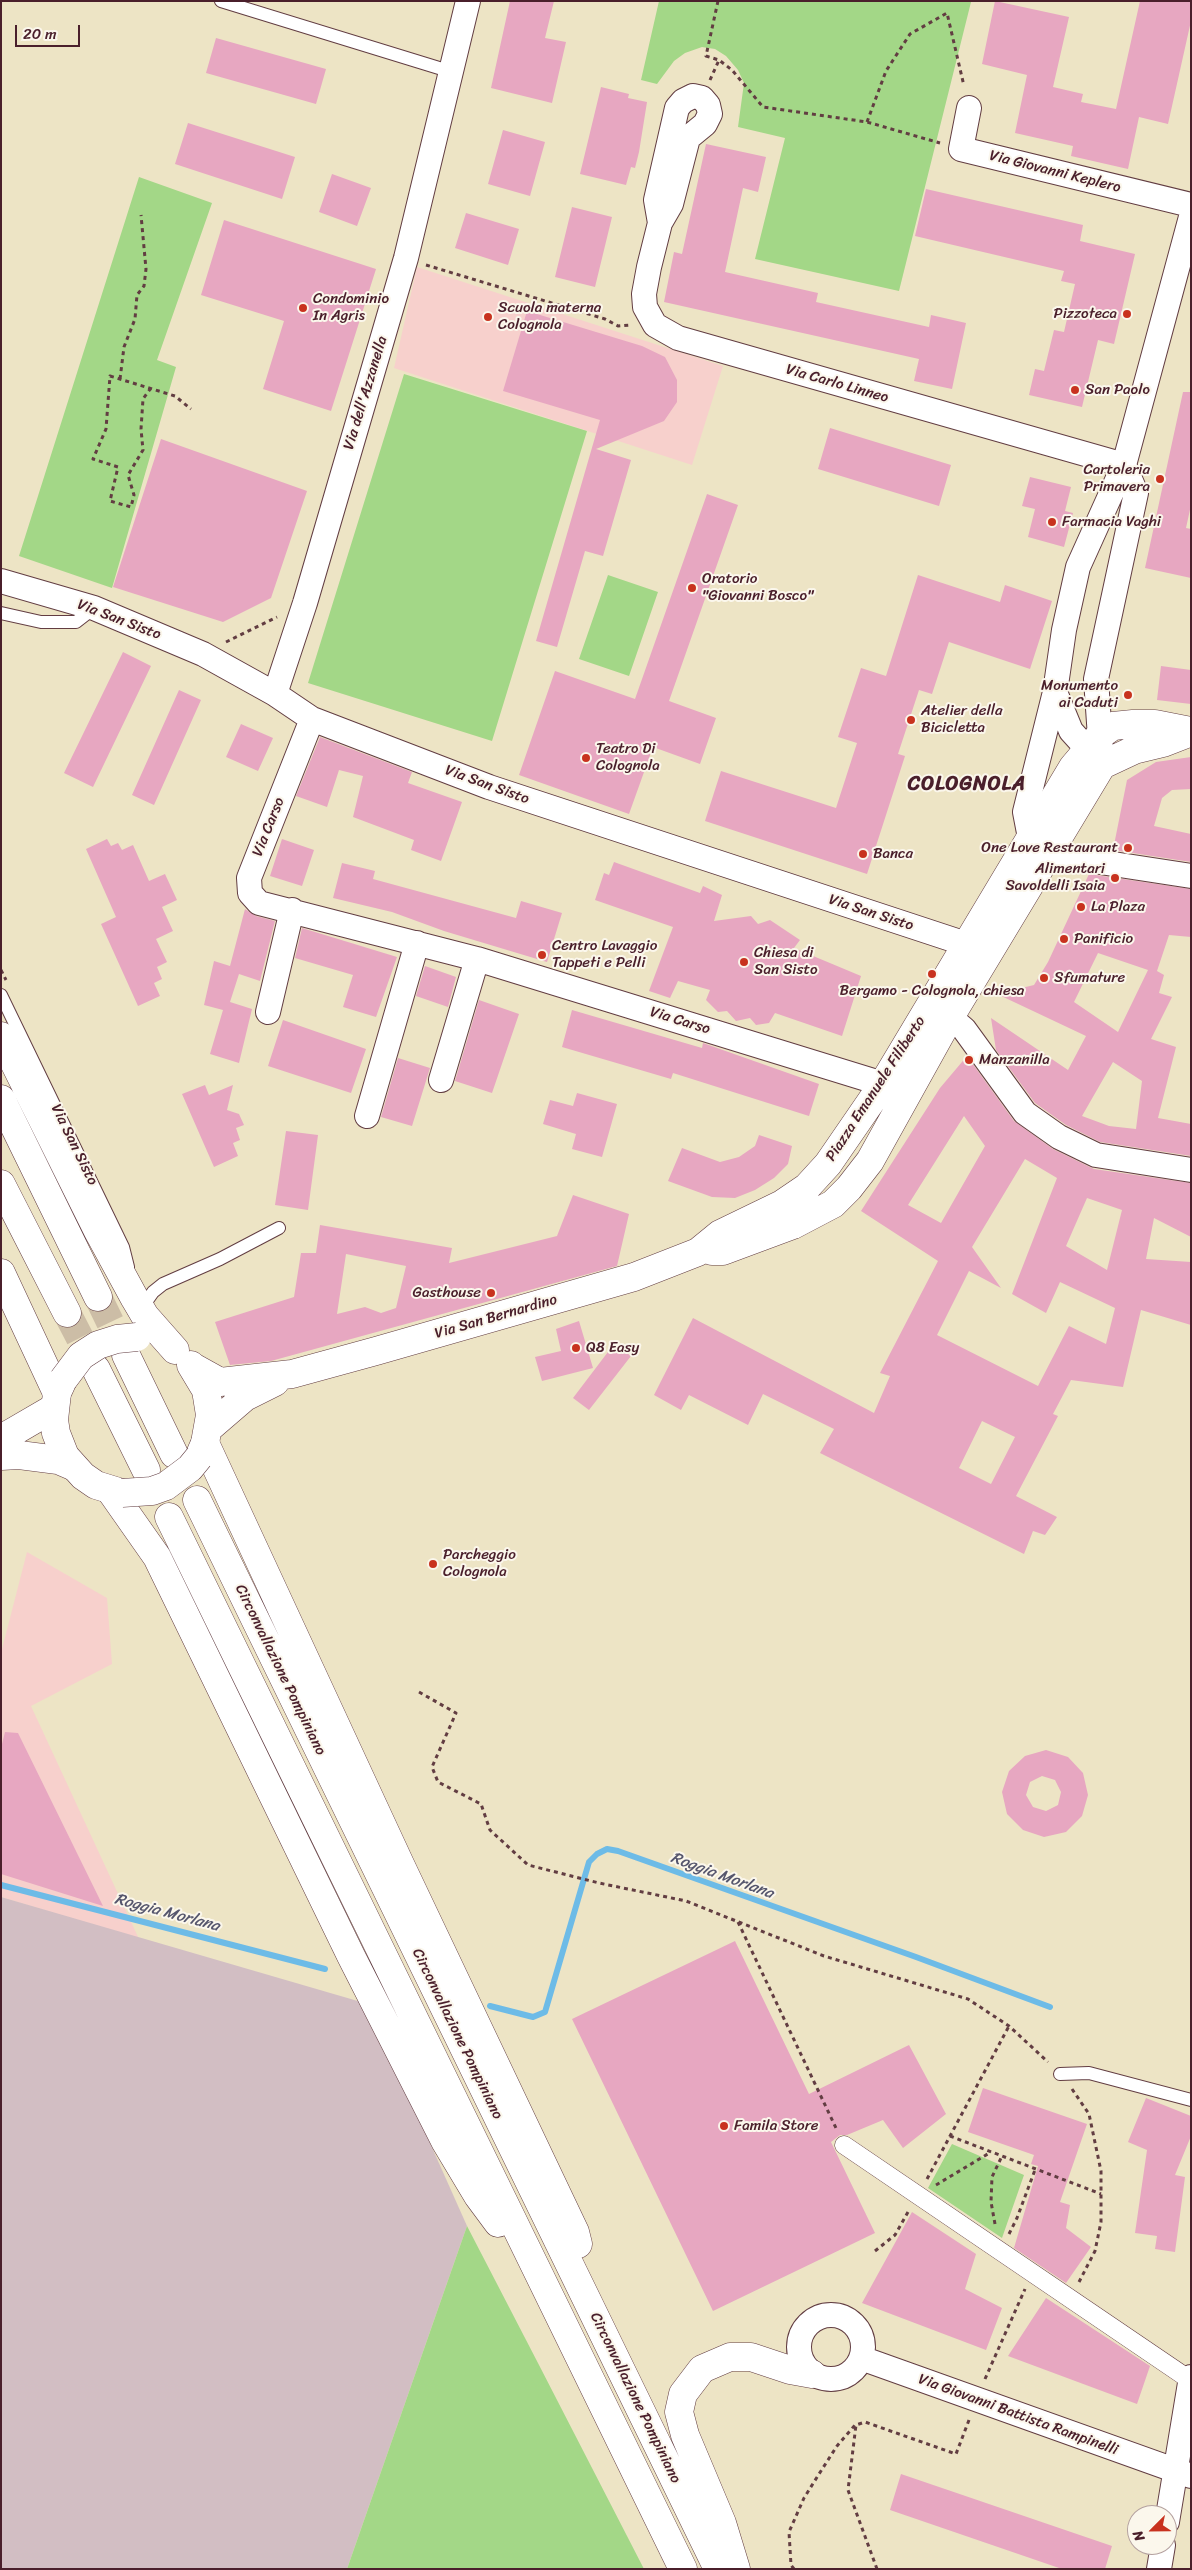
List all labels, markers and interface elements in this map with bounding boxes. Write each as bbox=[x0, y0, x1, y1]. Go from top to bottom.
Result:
scale bar bbox=[18, 15, 82, 47]
text: 20 m bbox=[23, 21, 57, 47]
street label: Via Giovanni Keplero bbox=[987, 147, 1123, 197]
place label: Condominio In Agris bbox=[313, 290, 389, 325]
place label: Scuola materna Colognola bbox=[498, 299, 601, 334]
marker: Condominio In Agris bbox=[297, 302, 309, 314]
place label: Pizzoteca bbox=[1054, 305, 1117, 323]
marker: Pizzoteca bbox=[1121, 308, 1133, 320]
marker: Scuola materna Colognola bbox=[482, 311, 494, 323]
street label: Via dell'Azzanella bbox=[340, 334, 392, 452]
street label: Via Carlo Linneo bbox=[784, 361, 890, 407]
place label: San Paolo bbox=[1085, 381, 1150, 399]
marker: San Paolo bbox=[1069, 384, 1081, 396]
place label: Cartoleria Primavera bbox=[1083, 461, 1150, 496]
marker: Cartoleria Primavera bbox=[1154, 473, 1166, 485]
place label: Farmacia Vaghi bbox=[1062, 513, 1161, 531]
marker: Farmacia Vaghi bbox=[1046, 516, 1058, 528]
place label: Oratorio "Giovanni Bosco" bbox=[702, 570, 813, 605]
marker: Oratorio "Giovanni Bosco" bbox=[686, 582, 698, 594]
street label: Via San Sisto bbox=[75, 596, 163, 644]
place label: Monumento ai Caduti bbox=[1041, 677, 1118, 712]
marker: Monumento ai Caduti bbox=[1122, 689, 1134, 701]
place label: Atelier della Bicicletta bbox=[921, 702, 1002, 737]
marker: Atelier della Bicicletta bbox=[905, 714, 917, 726]
place label: Teatro Di Colognola bbox=[596, 740, 660, 775]
marker: Teatro Di Colognola bbox=[580, 752, 592, 764]
street label: Via San Sisto bbox=[443, 761, 531, 809]
district label: COLOGNOLA bbox=[907, 773, 1027, 797]
street label: Via Carso bbox=[249, 795, 289, 859]
place label: One Love Restaurant bbox=[981, 839, 1118, 857]
marker: One Love Restaurant bbox=[1122, 842, 1134, 854]
place label: Banca bbox=[873, 845, 913, 863]
marker: Banca bbox=[857, 848, 869, 860]
place label: Alimentari Savoldelli Isaia bbox=[1005, 860, 1105, 895]
marker: Alimentari Savoldelli Isaia bbox=[1109, 872, 1121, 884]
street label: Via San Sisto bbox=[826, 891, 916, 935]
place label: La Plaza bbox=[1091, 898, 1145, 916]
marker: La Plaza bbox=[1075, 901, 1087, 913]
place label: Panificio bbox=[1074, 930, 1133, 948]
marker: Panificio bbox=[1058, 933, 1070, 945]
place label: Centro Lavaggio Tappeti e Pelli bbox=[552, 937, 657, 972]
place label: Chiesa di San Sisto bbox=[754, 944, 818, 979]
marker: Centro Lavaggio Tappeti e Pelli bbox=[536, 949, 548, 961]
marker: Chiesa di San Sisto bbox=[738, 956, 750, 968]
marker: Bergamo - Colognola, chiesa bbox=[926, 968, 938, 980]
place label: Sfumature bbox=[1054, 969, 1125, 987]
marker: Sfumature bbox=[1038, 972, 1050, 984]
place label: Bergamo - Colognola, chiesa bbox=[840, 982, 1024, 1000]
street label: Via Carso bbox=[648, 1003, 712, 1039]
street label: Piazza Emanuele Filiberto bbox=[822, 1013, 930, 1165]
place label: Manzanilla bbox=[979, 1051, 1050, 1069]
marker: Manzanilla bbox=[963, 1054, 975, 1066]
street label: Via San Sisto bbox=[47, 1101, 101, 1189]
place label: Gasthouse bbox=[413, 1284, 481, 1302]
marker: Gasthouse bbox=[485, 1287, 497, 1299]
street label: Via San Bernardino bbox=[433, 1291, 559, 1343]
place label: Q8 Easy bbox=[586, 1339, 639, 1357]
marker: Q8 Easy bbox=[570, 1342, 582, 1354]
place label: Parcheggio Colognola bbox=[443, 1546, 516, 1581]
marker: Parcheggio Colognola bbox=[427, 1558, 439, 1570]
street label: Circonvallazione Pompiniano bbox=[231, 1582, 329, 1758]
water label: Roggia Morlana bbox=[668, 1849, 776, 1903]
water label: Roggia Morlana bbox=[113, 1890, 221, 1936]
street label: Circonvallazione Pompiniano bbox=[408, 1946, 506, 2122]
place label: Famila Store bbox=[734, 2117, 819, 2135]
marker: Famila Store bbox=[718, 2120, 730, 2132]
street label: Circonvallazione Pompiniano bbox=[586, 2310, 684, 2486]
street label: Via Giovanni Battista Rampinelli bbox=[916, 2370, 1120, 2460]
north arrow bbox=[1127, 2505, 1177, 2555]
text: N bbox=[1125, 2526, 1152, 2545]

